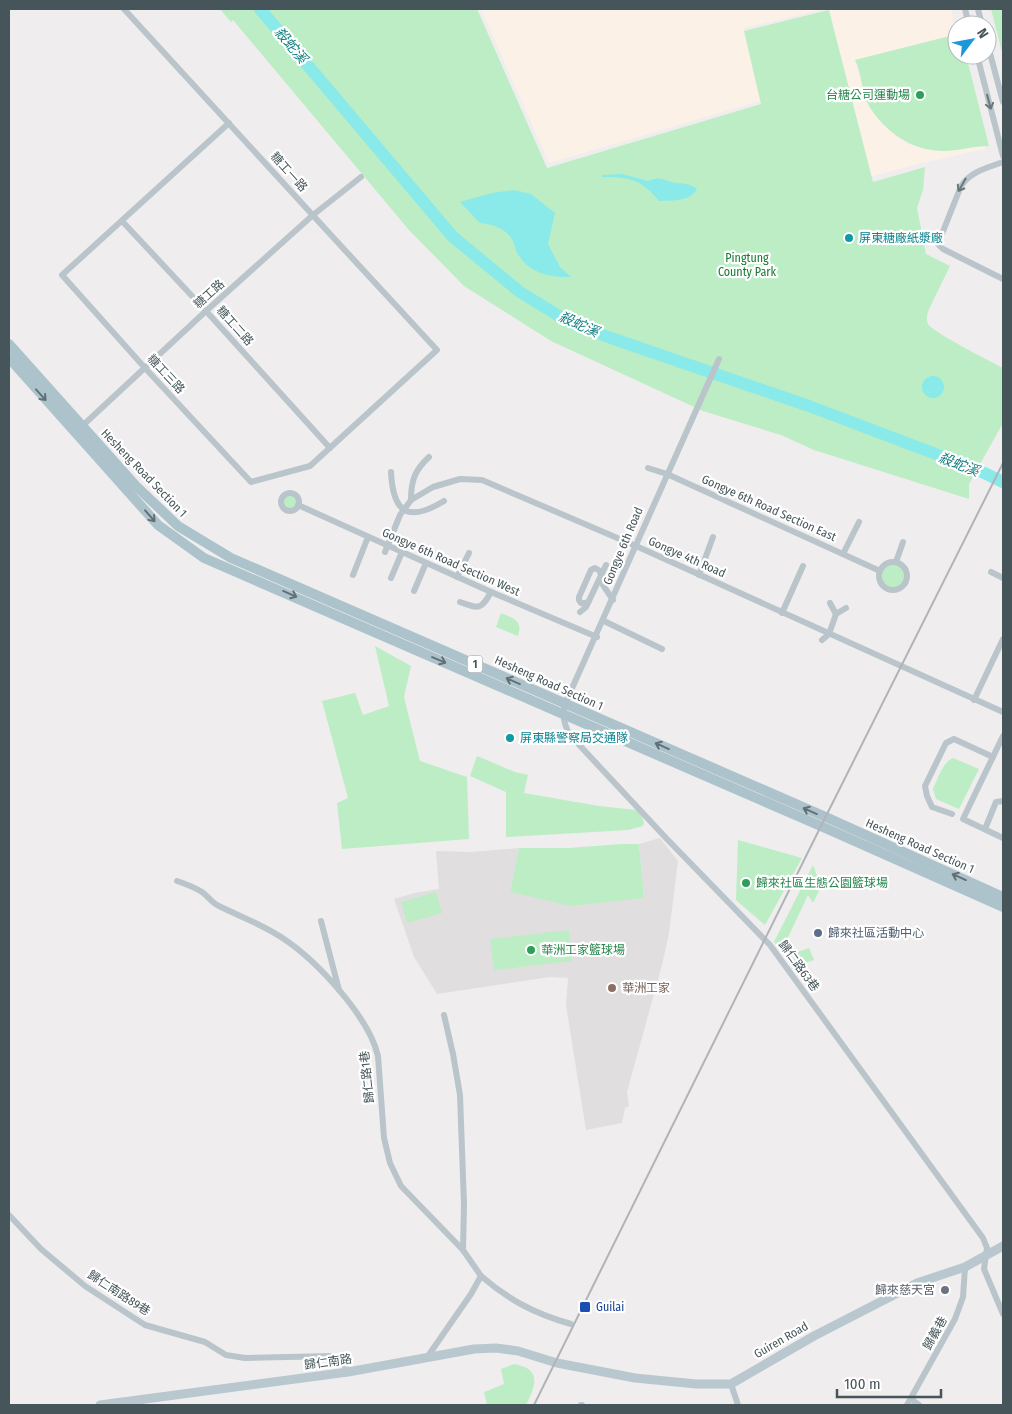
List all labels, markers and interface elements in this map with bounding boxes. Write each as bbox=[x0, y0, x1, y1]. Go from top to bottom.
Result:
north arrow bbox=[947, 15, 997, 65]
water label: 殺蛇溪 bbox=[271, 24, 312, 68]
text: N bbox=[973, 25, 992, 41]
place label: 台糖公司運動場 bbox=[826, 88, 910, 102]
marker: 台糖公司運動場 bbox=[914, 89, 926, 101]
one-way arrow bbox=[984, 94, 994, 110]
street label: 糖工一路 bbox=[268, 149, 310, 195]
one-way arrow bbox=[957, 178, 967, 192]
place label: 屏東糖廠紙漿廠 bbox=[859, 231, 943, 245]
marker: 屏東糖廠紙漿廠 bbox=[843, 232, 855, 244]
park label: Pingtung County Park bbox=[718, 251, 776, 279]
street label: 糖工路 bbox=[191, 277, 227, 311]
street label: 糖工二路 bbox=[214, 303, 256, 349]
water label: 殺蛇溪 bbox=[556, 308, 603, 342]
street label: 糖工三路 bbox=[145, 352, 187, 396]
one-way arrow bbox=[36, 388, 47, 401]
street label: Hesheng Road Section 1 bbox=[98, 426, 190, 520]
water label: 殺蛇溪 bbox=[936, 449, 983, 481]
street label: Gongye 6th Road Section East bbox=[700, 472, 838, 544]
street label: Gongye 6th Road bbox=[600, 505, 646, 587]
one-way arrow bbox=[144, 509, 156, 522]
street label: Gongye 6th Road Section West bbox=[380, 525, 522, 599]
street label: Gongye 4th Road bbox=[646, 534, 728, 580]
one-way arrow bbox=[282, 590, 297, 600]
street label: Hesheng Road Section 1 bbox=[493, 653, 605, 713]
one-way arrow bbox=[431, 656, 446, 665]
road number: 1 bbox=[468, 656, 482, 672]
one-way arrow bbox=[506, 675, 521, 685]
place label: 屏東縣警察局交通隊 bbox=[520, 731, 628, 745]
marker: 屏東縣警察局交通隊 bbox=[504, 732, 516, 744]
one-way arrow bbox=[655, 740, 670, 750]
one-way arrow bbox=[803, 805, 818, 815]
street label: Hesheng Road Section 1 bbox=[864, 816, 976, 876]
one-way arrow bbox=[952, 872, 967, 881]
place label: 歸來社區生態公園籃球場 bbox=[756, 876, 888, 890]
marker: 歸來社區生態公園籃球場 bbox=[740, 877, 752, 889]
place label: 歸來社區活動中心 bbox=[828, 926, 924, 940]
marker: 歸來社區活動中心 bbox=[812, 927, 824, 939]
street label: 歸仁路63巷 bbox=[776, 938, 822, 994]
place label: 華洲工家籃球場 bbox=[541, 943, 625, 957]
marker: 華洲工家籃球場 bbox=[525, 944, 537, 956]
place label: 華洲工家 bbox=[622, 981, 670, 995]
marker: 華洲工家 bbox=[606, 982, 618, 994]
street label: 歸仁路1巷 bbox=[357, 1050, 377, 1104]
street label: 歸仁南路89巷 bbox=[85, 1268, 153, 1318]
place label: 歸來慈天宮 bbox=[875, 1283, 935, 1297]
marker: 歸來慈天宮 bbox=[939, 1284, 951, 1296]
marker: Guilai bbox=[578, 1300, 592, 1314]
place label: Guilai bbox=[596, 1300, 624, 1314]
street label: 歸義巷 bbox=[920, 1314, 950, 1352]
street label: Guiren Road bbox=[752, 1319, 810, 1361]
street label: 歸仁南路 bbox=[303, 1352, 353, 1372]
scale bar bbox=[837, 1366, 941, 1398]
text: 100 m bbox=[844, 1375, 881, 1393]

